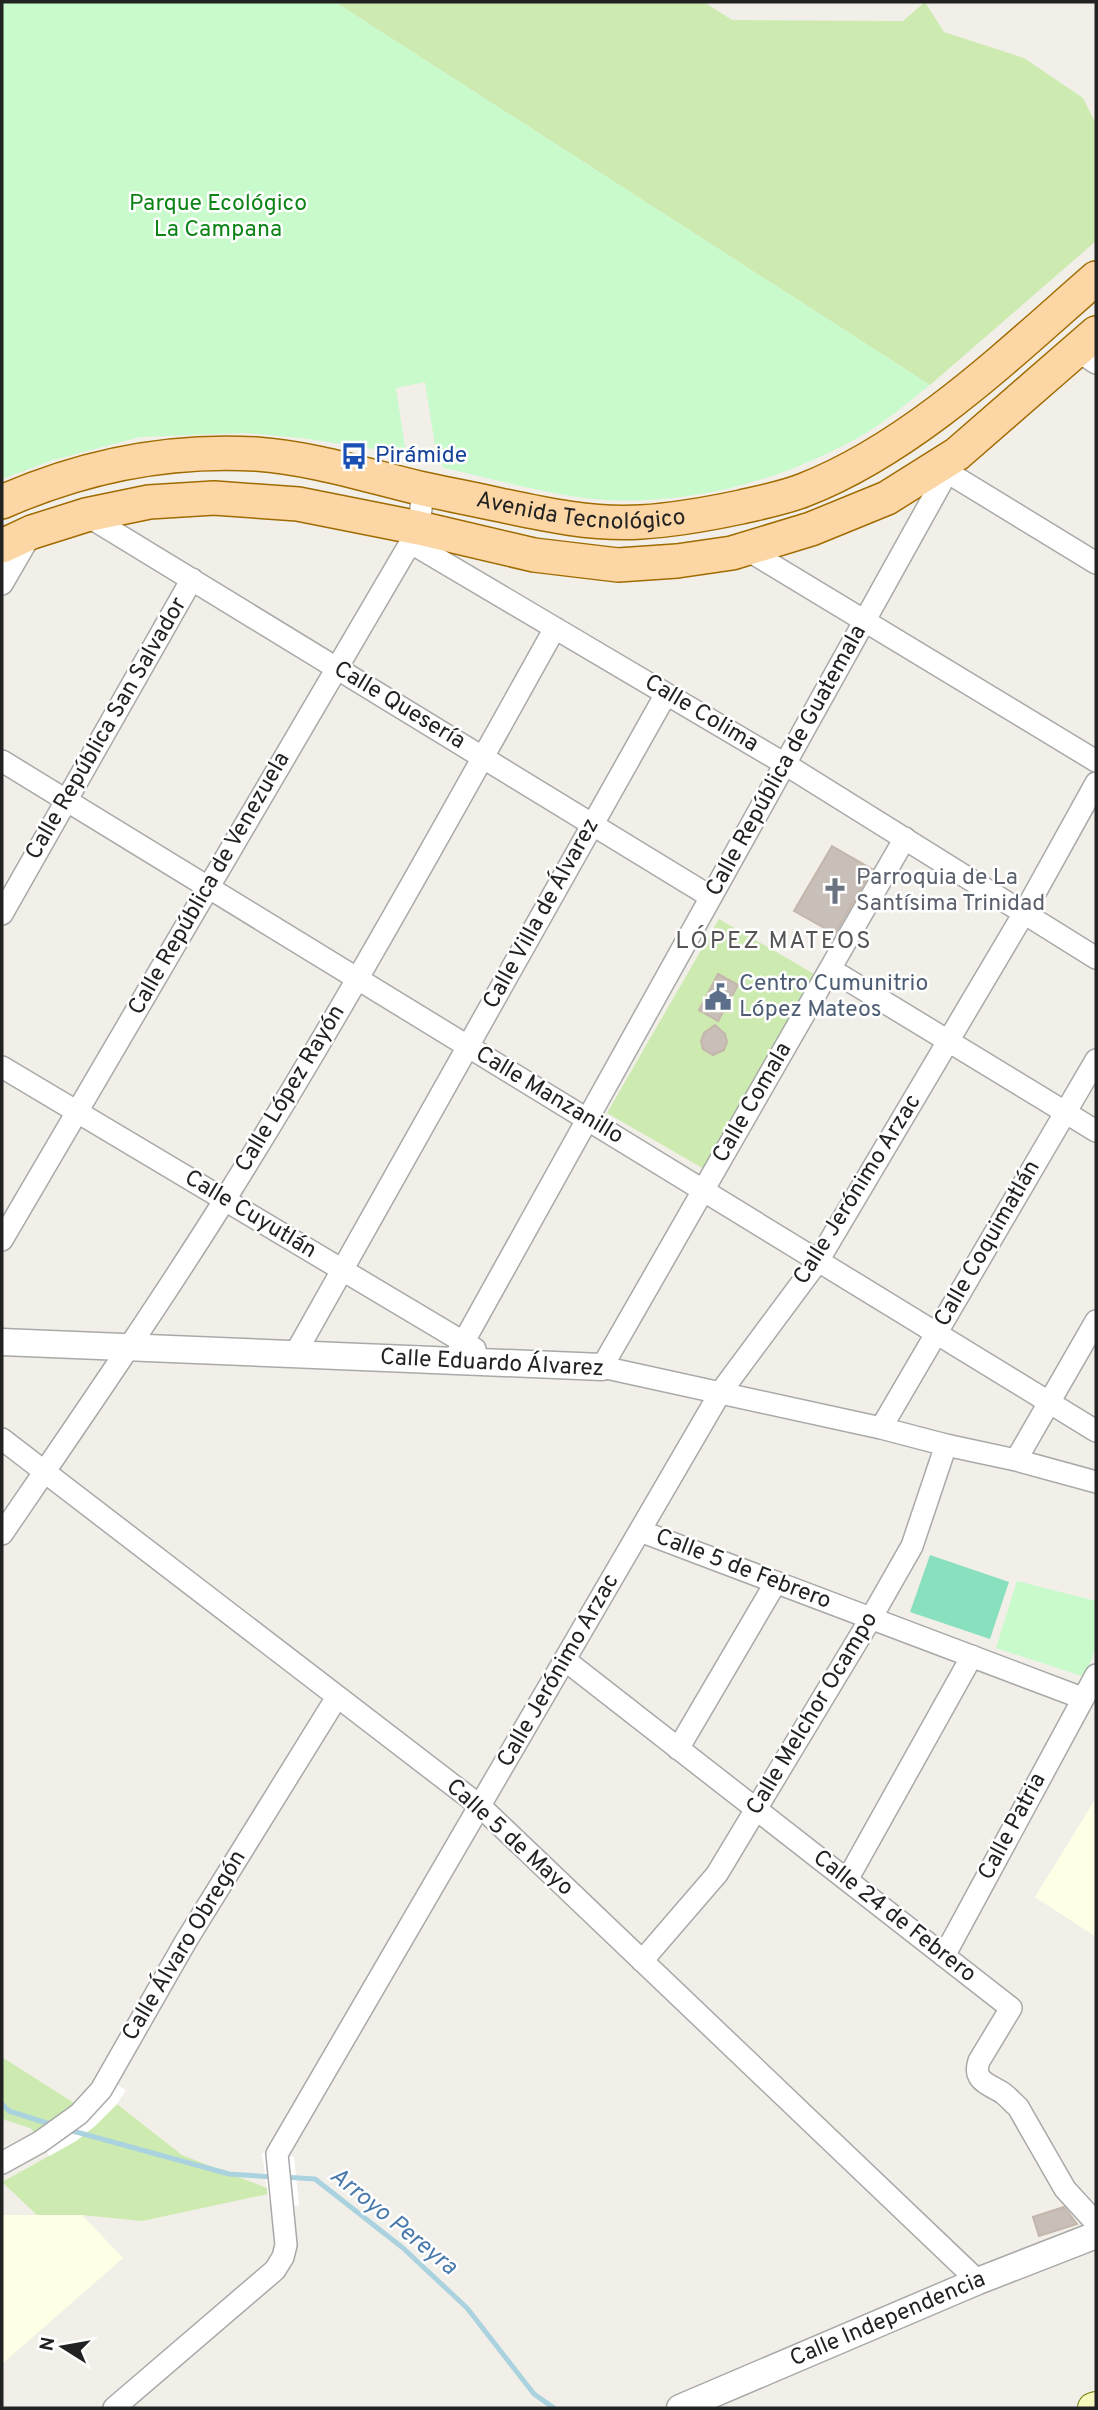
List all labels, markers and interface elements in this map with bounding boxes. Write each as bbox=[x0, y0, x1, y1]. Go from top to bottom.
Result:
park label: Parque Ecológico La Campana bbox=[129, 190, 307, 245]
bus stop icon: Pirámide bbox=[339, 441, 369, 471]
place label: Pirámide bbox=[375, 442, 467, 471]
street label: Avenida Tecnológico bbox=[474, 486, 687, 537]
street label: Calle República San Salvador bbox=[20, 592, 194, 865]
street label: Calle República de Guatemala bbox=[700, 620, 874, 902]
street label: Calle Quesería bbox=[328, 655, 470, 757]
street label: Calle Colima bbox=[639, 669, 763, 759]
street label: Calle República de Venezuela bbox=[123, 747, 297, 1021]
street label: Calle Villa de Álvarez bbox=[477, 813, 606, 1014]
place label: Parroquia de La Santísima Trinidad bbox=[856, 864, 1045, 919]
church icon: Parroquia de La Santísima Trinidad bbox=[820, 876, 850, 906]
district label: LÓPEZ MATEOS bbox=[675, 925, 873, 957]
place label: Centro Cumunitrio López Mateos bbox=[739, 970, 928, 1025]
public building icon: Centro Cumunitrio López Mateos bbox=[703, 982, 733, 1012]
street label: Calle López Rayón bbox=[230, 1000, 352, 1178]
street label: Calle Comala bbox=[707, 1038, 799, 1168]
street label: Calle Manzanillo bbox=[470, 1040, 628, 1152]
street label: Calle Jerónimo Arzac bbox=[788, 1089, 928, 1291]
street label: Calle Coquimatlán bbox=[929, 1156, 1047, 1332]
street label: Calle Cuyutlán bbox=[179, 1164, 321, 1266]
street label: Calle Eduardo Álvarez bbox=[379, 1343, 605, 1384]
street label: Calle 5 de Febrero bbox=[651, 1523, 835, 1617]
street label: Calle Jerónimo Arzac bbox=[492, 1569, 626, 1773]
street label: Calle Melchor Ocampo bbox=[741, 1607, 885, 1821]
street label: Calle Patria bbox=[973, 1768, 1053, 1886]
street label: Calle 5 de Mayo bbox=[439, 1773, 579, 1903]
street label: Calle 24 de Febrero bbox=[806, 1844, 982, 1990]
street label: Calle Álvaro Obregón bbox=[116, 1845, 253, 2047]
water label: Arroyo Pereyra bbox=[323, 2161, 463, 2283]
street label: Calle Independencia bbox=[786, 2265, 990, 2374]
north arrow bbox=[28, 2312, 98, 2382]
text: N bbox=[35, 2335, 61, 2353]

